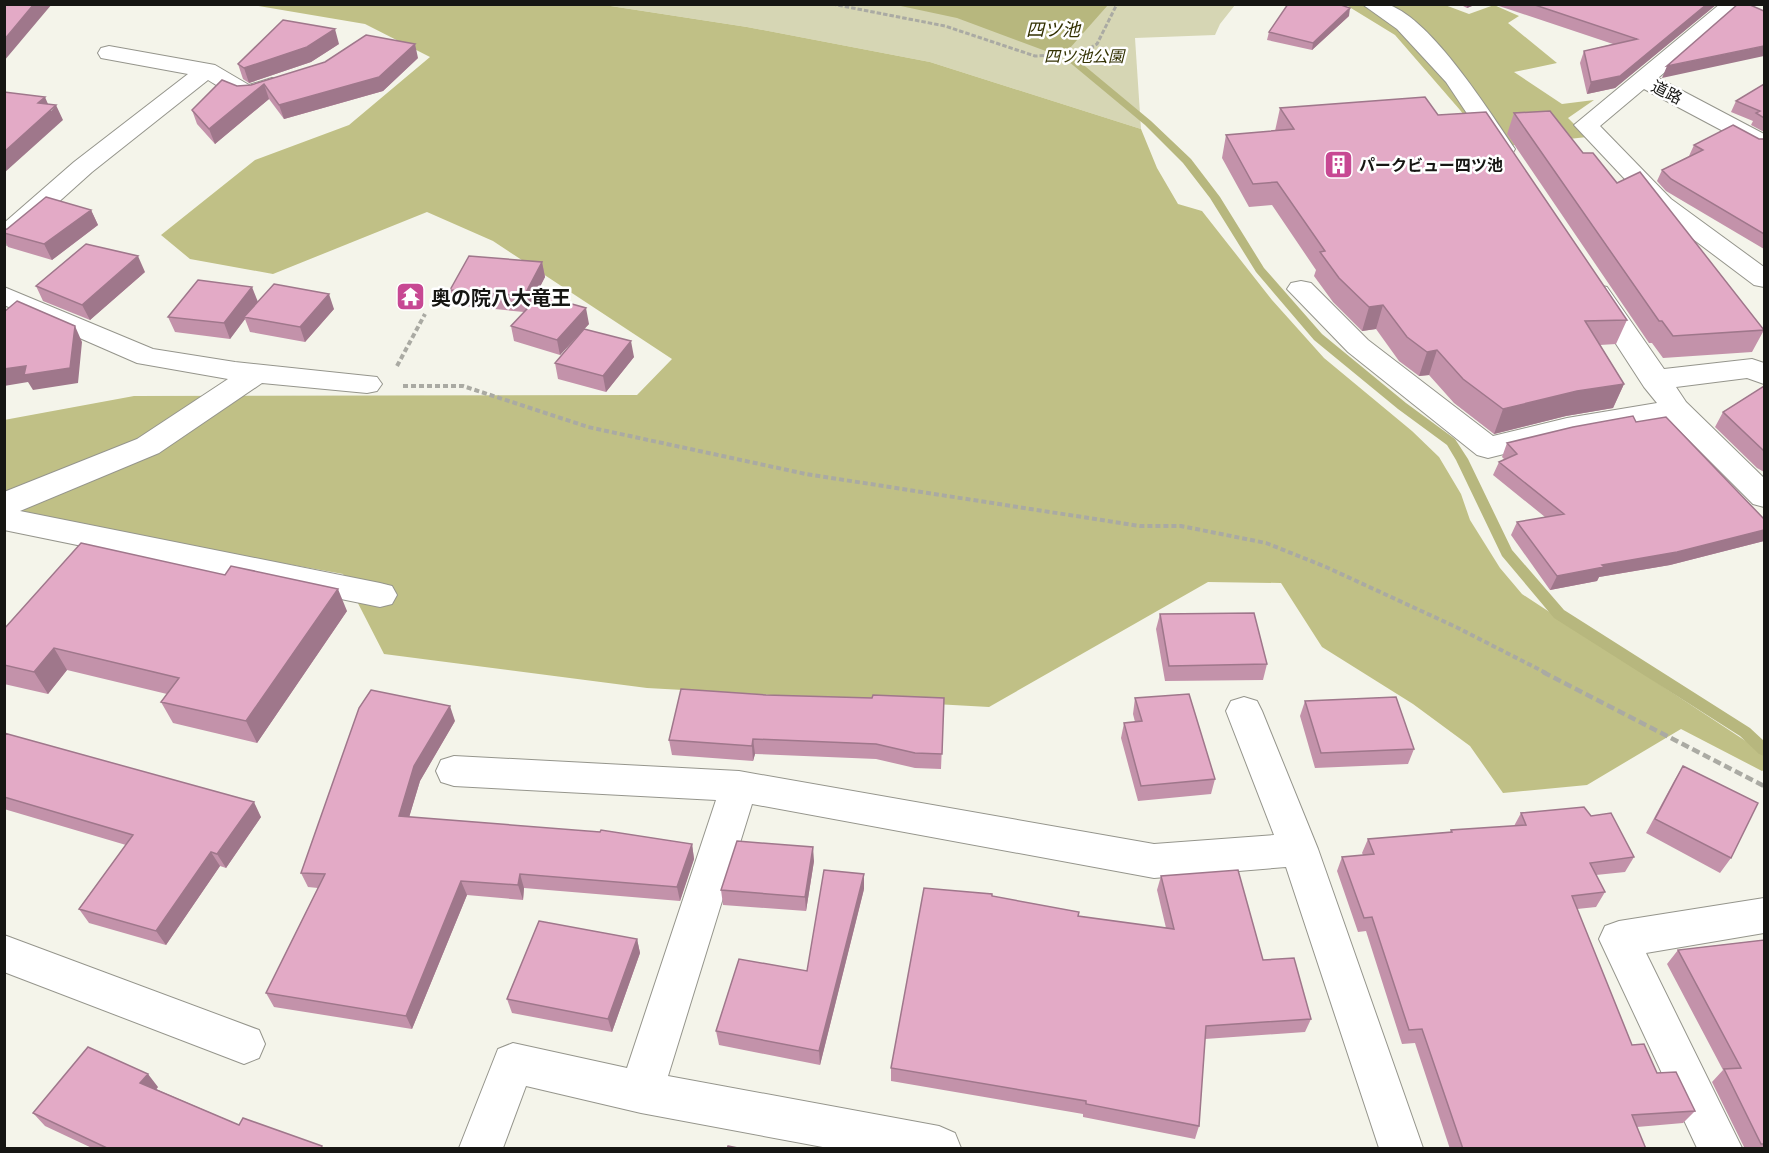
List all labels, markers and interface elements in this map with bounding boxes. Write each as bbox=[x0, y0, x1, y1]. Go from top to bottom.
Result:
water label: 四ツ池 bbox=[1026, 18, 1082, 41]
park label: 四ツ池公園 bbox=[1044, 46, 1126, 66]
street label: 道路 bbox=[1648, 76, 1686, 108]
building icon: パークビュー四ツ池 bbox=[1322, 149, 1354, 181]
place label: パークビュー四ツ池 bbox=[1359, 155, 1503, 175]
temple icon: 奥の院八大竜王 bbox=[394, 281, 426, 313]
place label: 奥の院八大竜王 bbox=[431, 284, 571, 311]

